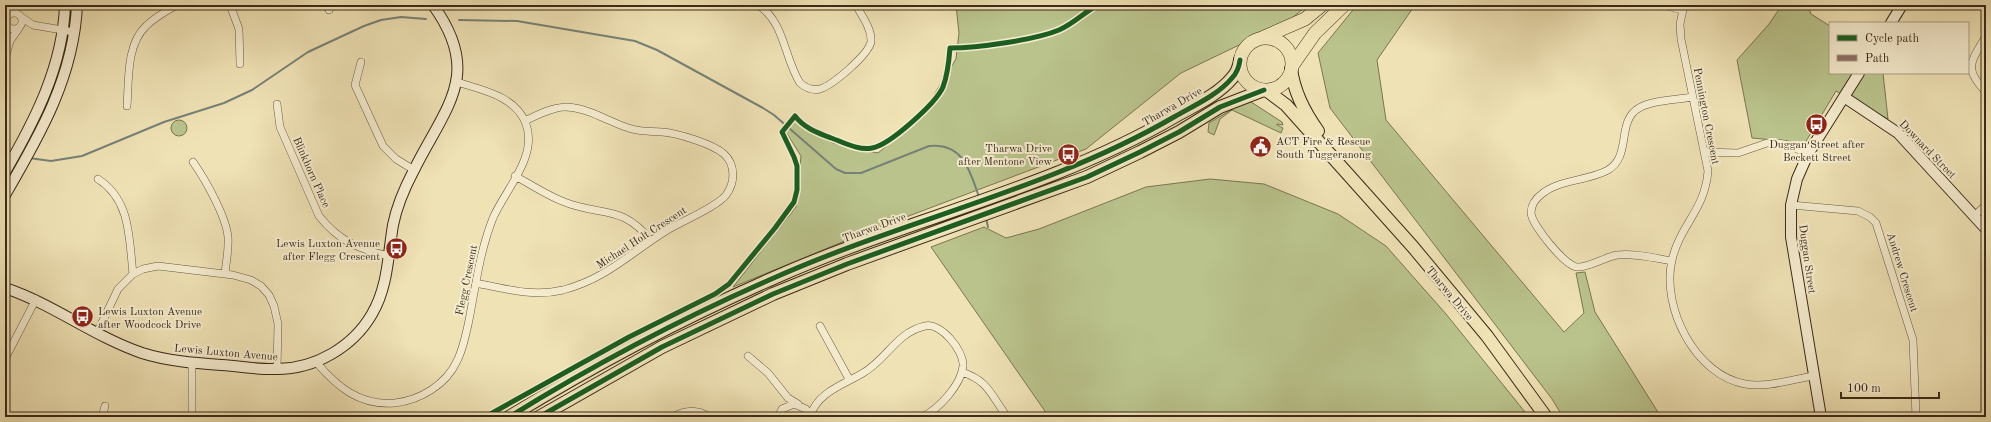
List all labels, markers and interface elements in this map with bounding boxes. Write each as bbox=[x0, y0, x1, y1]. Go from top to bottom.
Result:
legend bbox=[1829, 22, 1969, 74]
text: Cycle path bbox=[1865, 33, 1920, 45]
text: Path bbox=[1865, 53, 1890, 65]
street label: Pennington Crescent bbox=[1691, 67, 1720, 166]
street label: Tharwa Drive bbox=[1141, 86, 1204, 129]
bus stop icon: Duggan Street after Beckett Street bbox=[1804, 111, 1830, 137]
street label: Downard Street bbox=[1896, 119, 1957, 181]
public building icon: ACT Fire & Rescue South Tuggeranong bbox=[1248, 134, 1274, 160]
street label: Blinkhorn Place bbox=[290, 136, 331, 210]
place label: ACT Fire & Rescue South Tuggeranong bbox=[1276, 137, 1371, 161]
place label: Duggan Street after Beckett Street bbox=[1769, 140, 1865, 164]
bus stop icon: Tharwa Drive after Mentone View bbox=[1055, 141, 1081, 167]
place label: Tharwa Drive after Mentone View bbox=[958, 144, 1052, 168]
street label: Michael Holt Crescent bbox=[595, 205, 689, 271]
street label: Tharwa Drive bbox=[841, 212, 908, 245]
street label: Duggan Street bbox=[1796, 224, 1817, 295]
street label: Andrew Crescent bbox=[1884, 231, 1919, 314]
bus stop icon: Lewis Luxton Avenue after Flegg Crescent bbox=[383, 236, 409, 262]
place label: Lewis Luxton Avenue after Flegg Crescent bbox=[276, 239, 380, 263]
street label: Flegg Crescent bbox=[455, 244, 480, 317]
street label: Tharwa Drive bbox=[1423, 265, 1475, 323]
bus stop icon: Lewis Luxton Avenue after Woodcock Drive bbox=[69, 304, 95, 330]
place label: Lewis Luxton Avenue after Woodcock Drive bbox=[98, 307, 202, 331]
street label: Lewis Luxton Avenue bbox=[174, 343, 278, 364]
scale bar bbox=[1841, 374, 1939, 400]
text: 100 m bbox=[1847, 383, 1881, 395]

